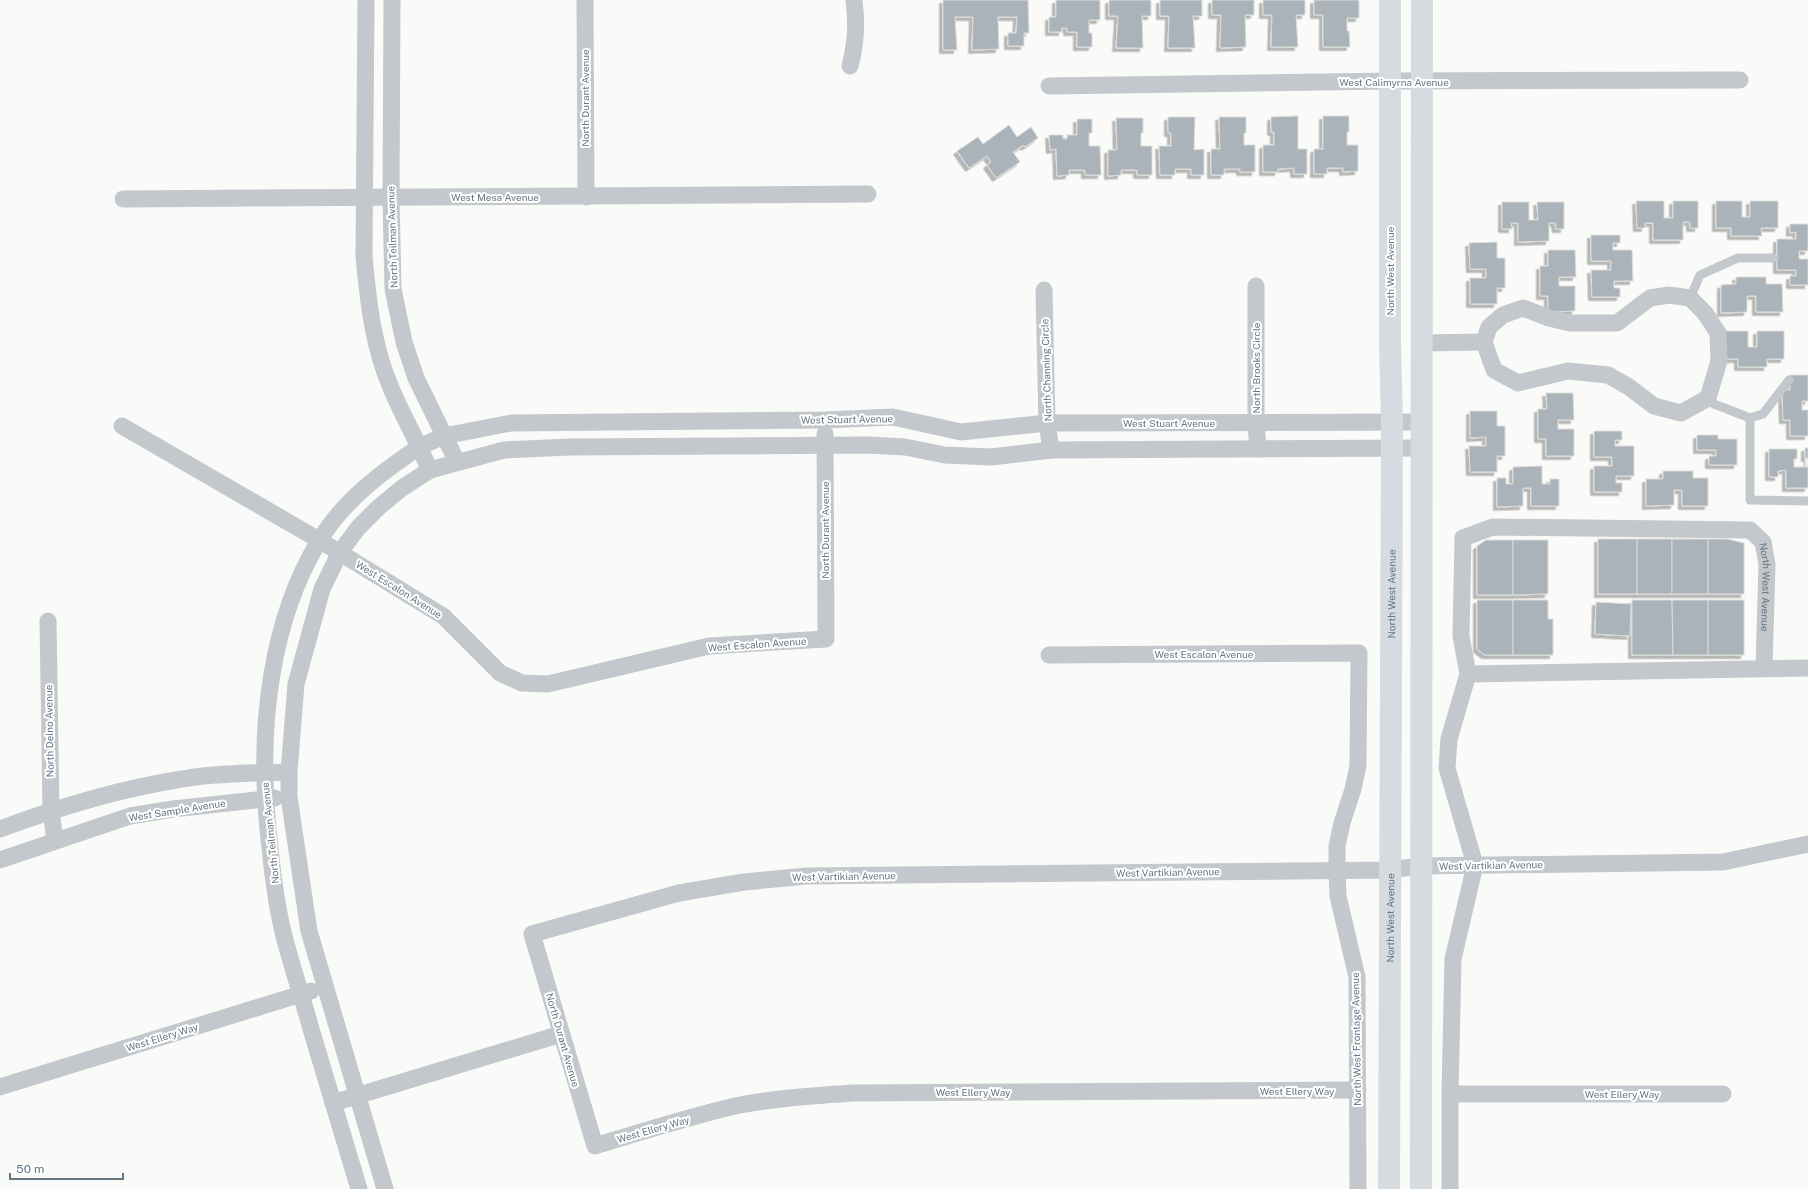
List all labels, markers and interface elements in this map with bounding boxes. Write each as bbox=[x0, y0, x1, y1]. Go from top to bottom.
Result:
street label: North Durant Avenue bbox=[579, 49, 591, 147]
street label: West Calimyrna Avenue bbox=[1339, 76, 1449, 88]
street label: North Teilman Avenue bbox=[384, 185, 400, 288]
street label: West Mesa Avenue bbox=[451, 191, 539, 203]
street label: North West Avenue bbox=[1384, 226, 1396, 316]
street label: North Channing Circle bbox=[1038, 318, 1054, 422]
street label: North Brooks Circle bbox=[1250, 322, 1262, 413]
street label: West Stuart Avenue bbox=[801, 412, 893, 426]
street label: West Stuart Avenue bbox=[1123, 417, 1215, 429]
street label: North Durant Avenue bbox=[819, 481, 831, 579]
street label: North West Avenue bbox=[1757, 542, 1773, 632]
street label: North West Avenue bbox=[1385, 549, 1398, 639]
street label: West Escalon Avenue bbox=[354, 558, 444, 621]
street label: West Escalon Avenue bbox=[707, 635, 807, 653]
street label: West Escalon Avenue bbox=[1154, 648, 1254, 660]
street label: North Delno Avenue bbox=[42, 684, 56, 777]
street label: North Teilman Avenue bbox=[259, 781, 281, 884]
street label: West Sample Avenue bbox=[128, 796, 227, 824]
street label: West Vartikian Avenue bbox=[1439, 858, 1543, 872]
street label: West Vartikian Avenue bbox=[1116, 865, 1220, 879]
street label: West Vartikian Avenue bbox=[792, 869, 896, 883]
street label: North West Avenue bbox=[1384, 873, 1396, 963]
street label: North West Frontage Avenue bbox=[1349, 972, 1363, 1106]
street label: North Durant Avenue bbox=[544, 992, 582, 1089]
street label: West Ellery Way bbox=[125, 1020, 200, 1054]
street label: West Ellery Way bbox=[1260, 1085, 1335, 1097]
street label: West Ellery Way bbox=[936, 1086, 1011, 1098]
street label: West Ellery Way bbox=[1585, 1088, 1660, 1100]
street label: West Ellery Way bbox=[615, 1113, 691, 1145]
scale bar bbox=[10, 1155, 123, 1181]
text: 50 m bbox=[16, 1162, 44, 1176]

